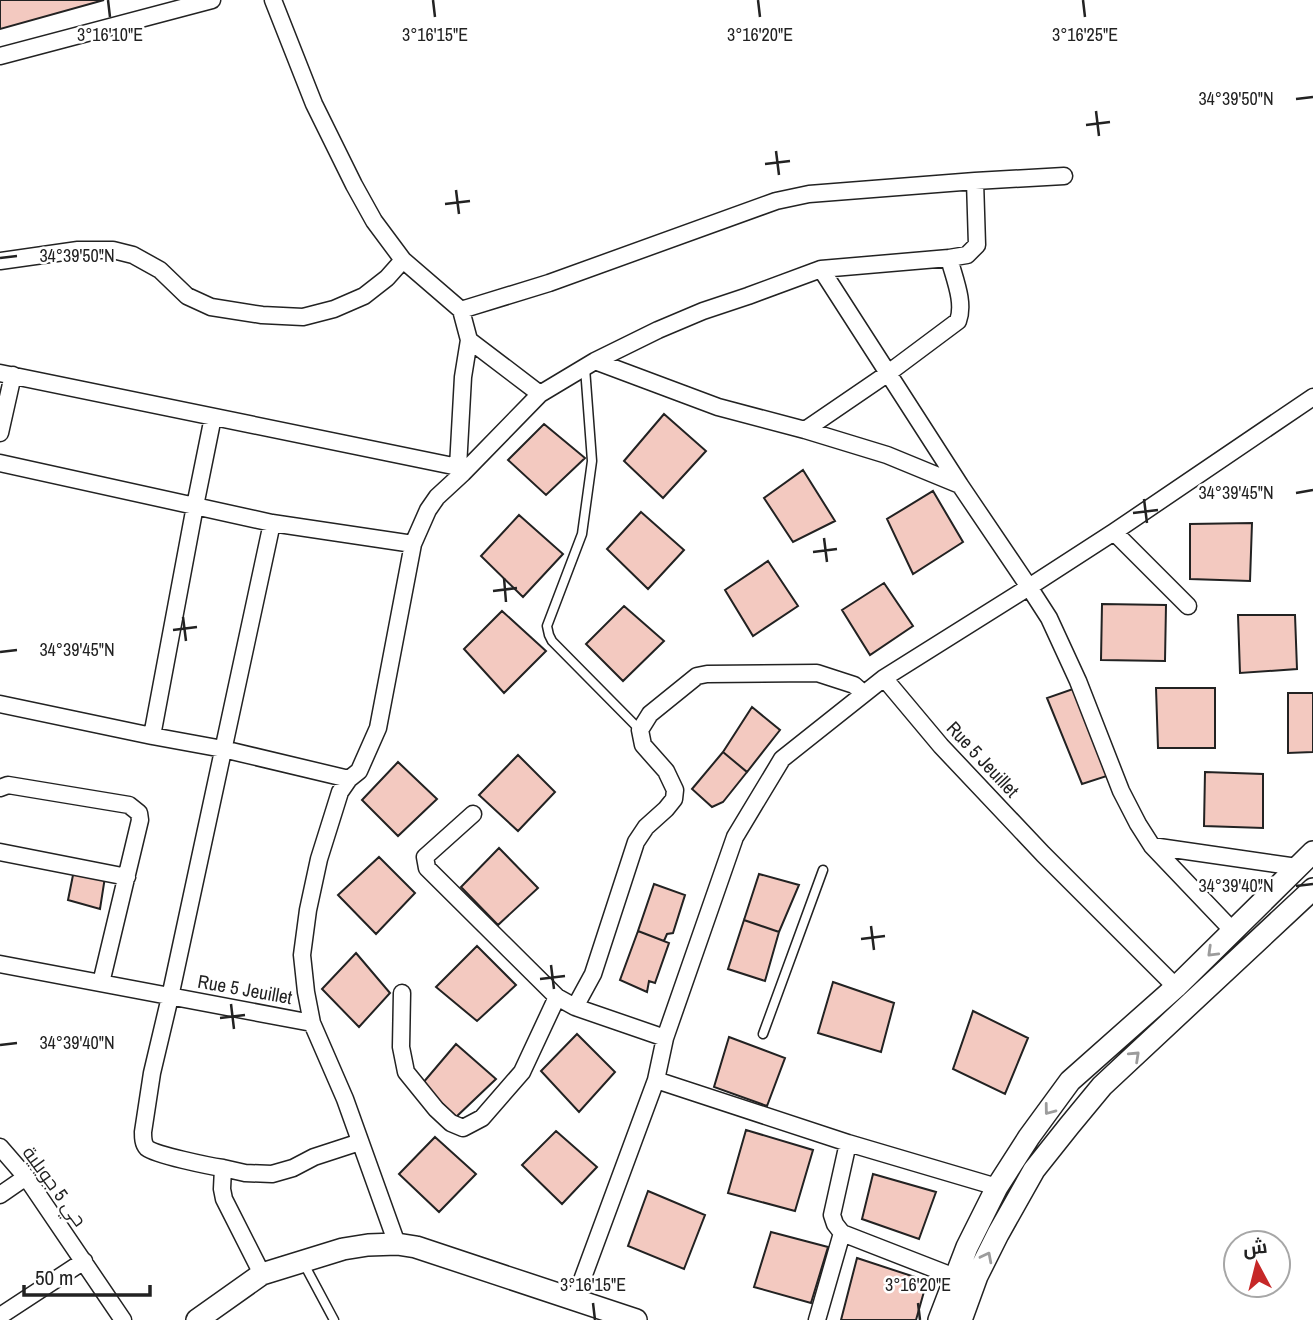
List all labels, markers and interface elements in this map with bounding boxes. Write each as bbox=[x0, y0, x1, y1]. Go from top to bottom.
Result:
text: 3°16'10"E bbox=[77, 22, 143, 47]
text: 3°16'15"E bbox=[402, 22, 468, 47]
text: 3°16'20"E bbox=[727, 22, 793, 47]
text: 3°16'25"E bbox=[1052, 22, 1118, 47]
text: 34°39'50"N bbox=[1198, 86, 1274, 111]
text: 34°39'50"N bbox=[39, 243, 115, 268]
text: 34°39'45"N bbox=[1198, 480, 1274, 505]
text: 34°39'45"N bbox=[39, 637, 115, 662]
street label: Rue 5 Jeuillet bbox=[941, 715, 1025, 803]
text: 34°39'40"N bbox=[1198, 873, 1274, 898]
one-way arrow bbox=[1207, 943, 1220, 956]
street label: Rue 5 Jeuillet bbox=[196, 968, 295, 1010]
text: 34°39'40"N bbox=[39, 1030, 115, 1055]
one-way arrow bbox=[1127, 1051, 1140, 1064]
one-way arrow bbox=[1045, 1102, 1057, 1115]
street label: حي 5 جويلية bbox=[15, 1140, 93, 1233]
north arrow bbox=[1222, 1229, 1292, 1299]
text: ش bbox=[1241, 1233, 1269, 1262]
one-way arrow bbox=[978, 1252, 992, 1264]
scale bar bbox=[24, 1254, 150, 1298]
text: 50 m bbox=[35, 1263, 73, 1292]
text: 3°16'15"E bbox=[560, 1272, 626, 1297]
text: 3°16'20"E bbox=[885, 1272, 951, 1297]

